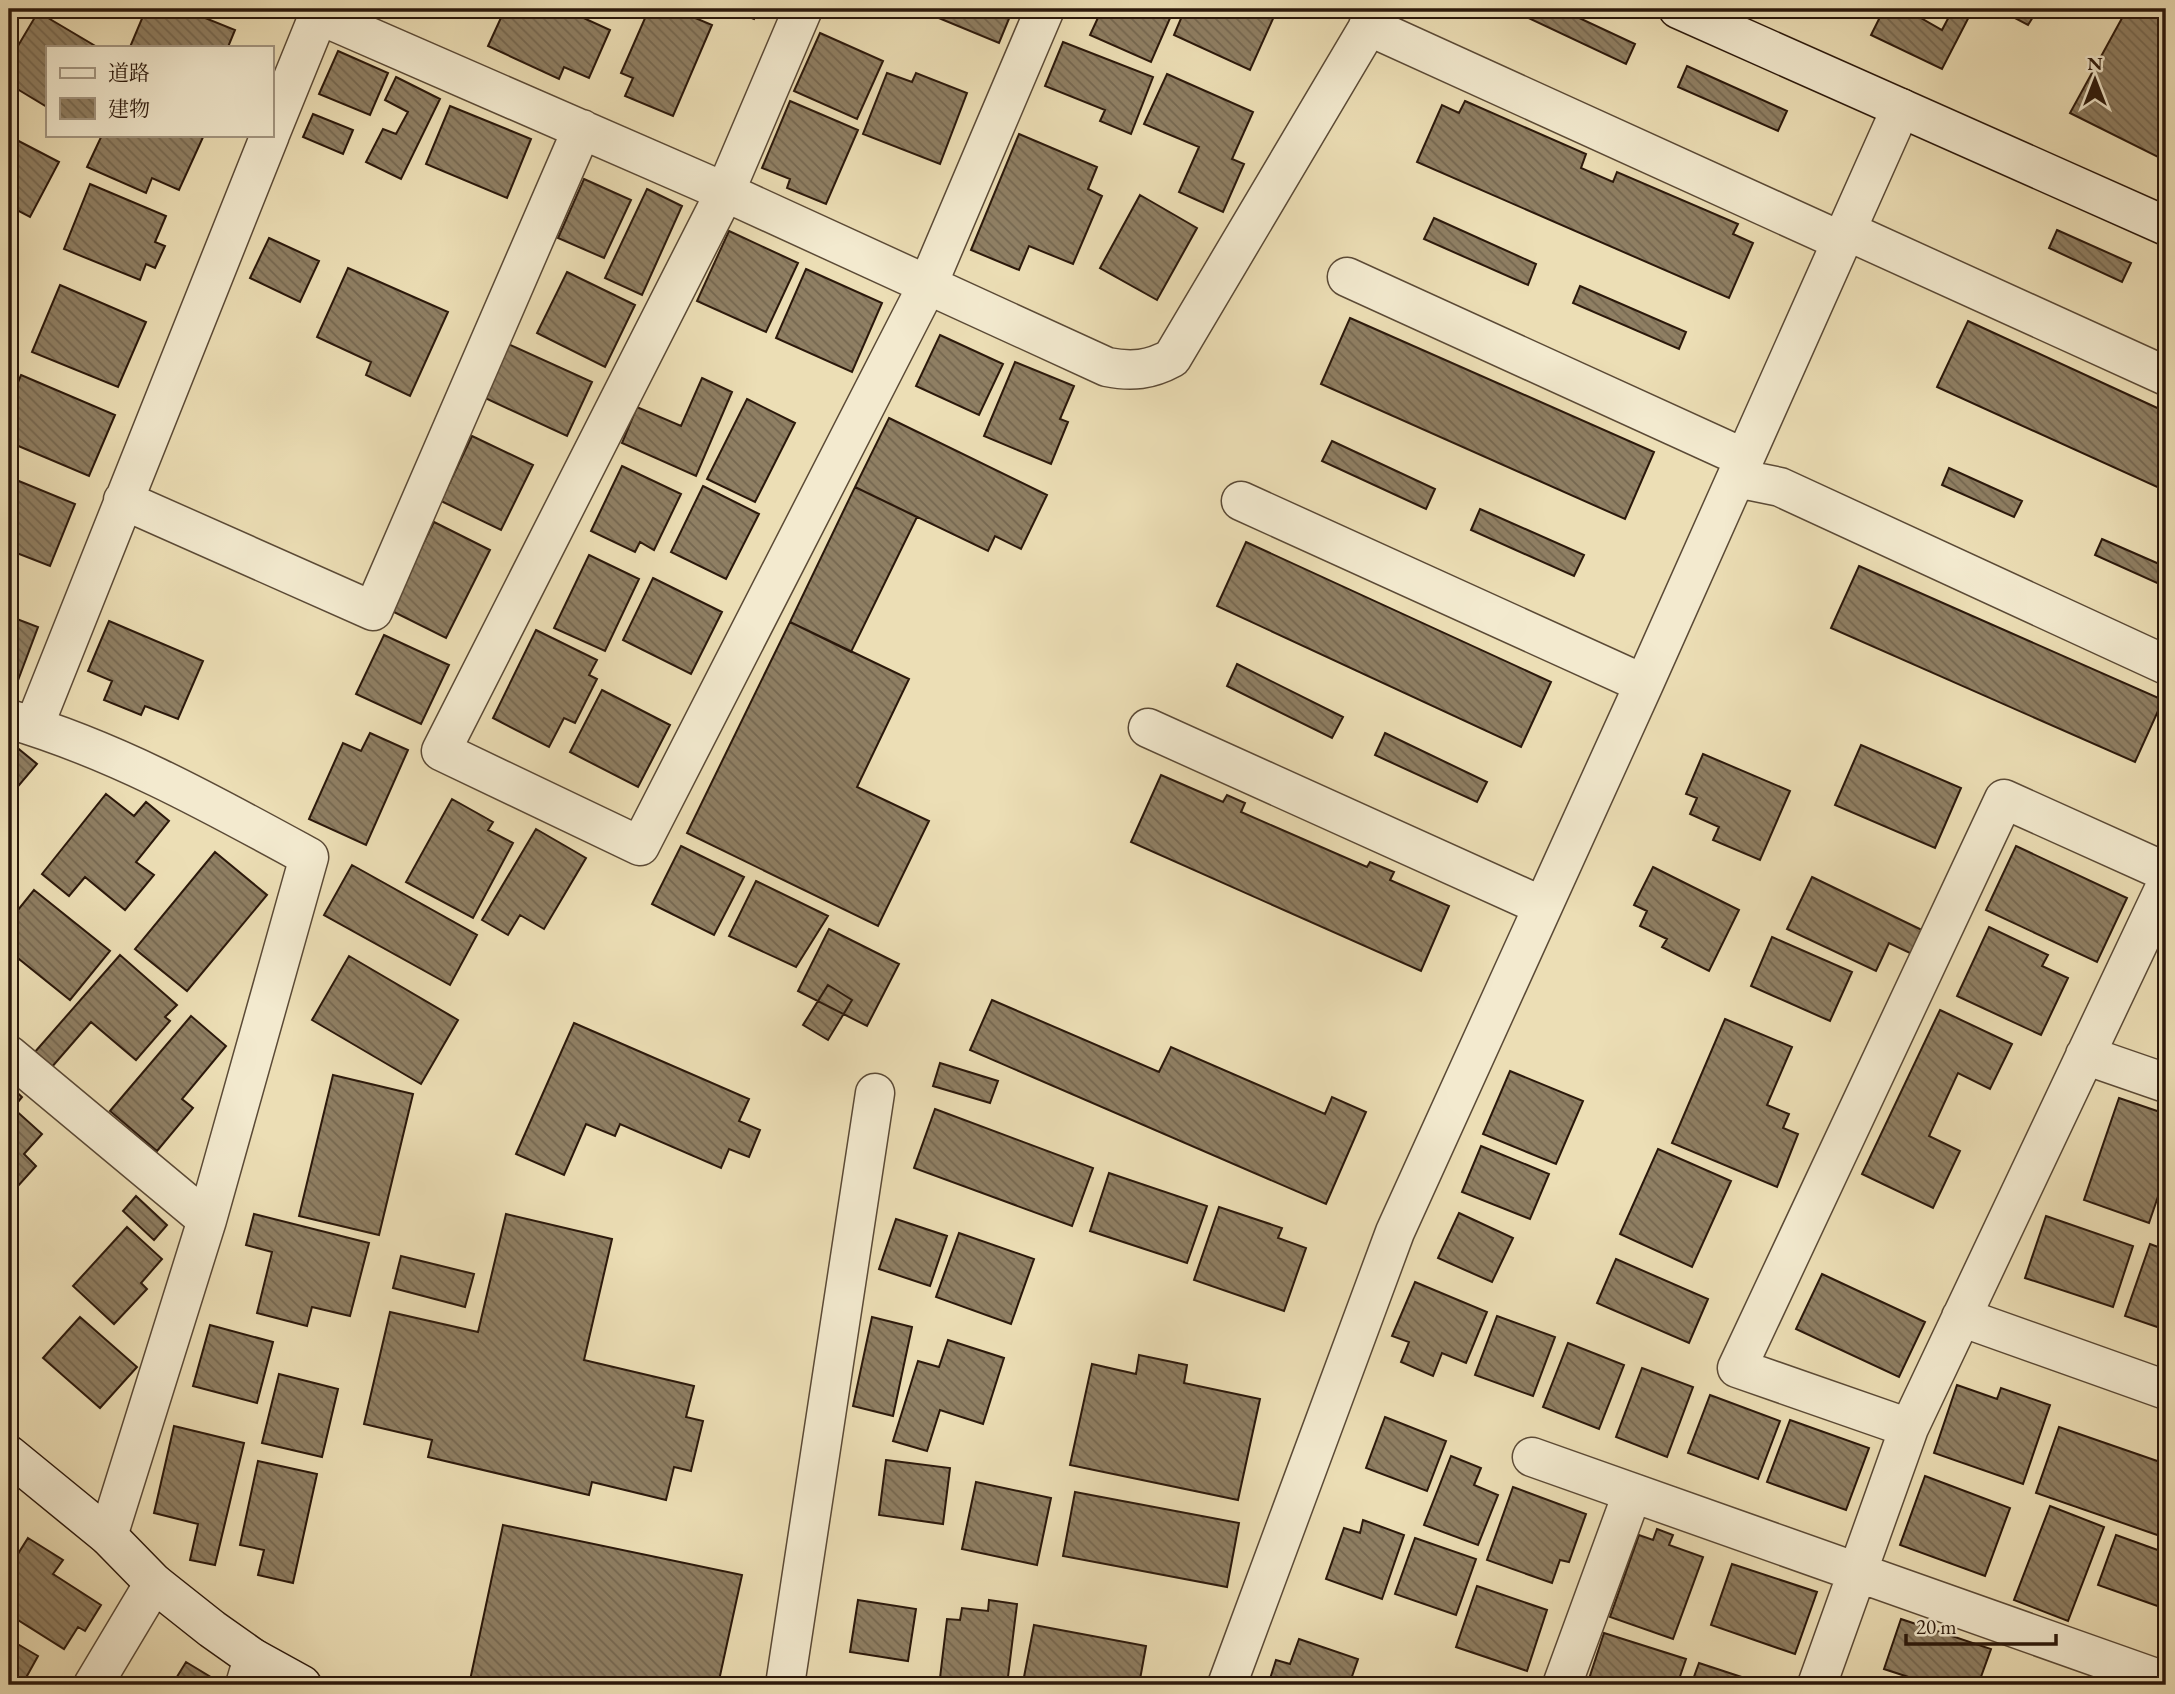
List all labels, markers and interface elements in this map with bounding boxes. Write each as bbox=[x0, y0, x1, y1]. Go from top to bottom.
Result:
legend bbox=[46, 46, 273, 136]
north arrow bbox=[2060, 46, 2130, 116]
text: N bbox=[2087, 51, 2103, 76]
text: 道路 bbox=[108, 59, 150, 86]
text: 建物 bbox=[108, 95, 150, 122]
scale bar bbox=[1906, 1603, 2056, 1647]
text: 20 m bbox=[1916, 1613, 1957, 1640]

